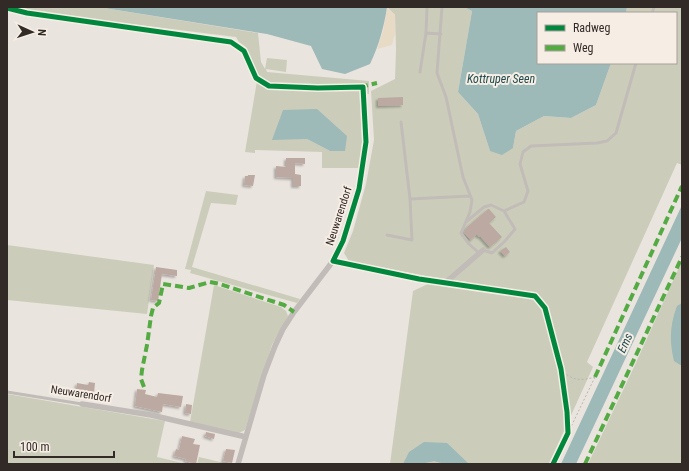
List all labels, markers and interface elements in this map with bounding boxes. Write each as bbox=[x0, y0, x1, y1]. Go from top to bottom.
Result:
north arrow bbox=[12, 12, 52, 52]
legend bbox=[537, 12, 677, 64]
text: Radweg bbox=[573, 21, 610, 35]
text: N bbox=[35, 29, 48, 36]
text: Weg bbox=[573, 41, 594, 55]
water label: Kottruper Seen bbox=[467, 72, 535, 86]
street label: Neuwarendorf bbox=[323, 184, 355, 247]
water label: Ems bbox=[614, 331, 636, 355]
street label: Neuwarendorf bbox=[50, 383, 113, 405]
scale bar bbox=[14, 433, 114, 459]
text: 100 m bbox=[20, 440, 50, 454]

